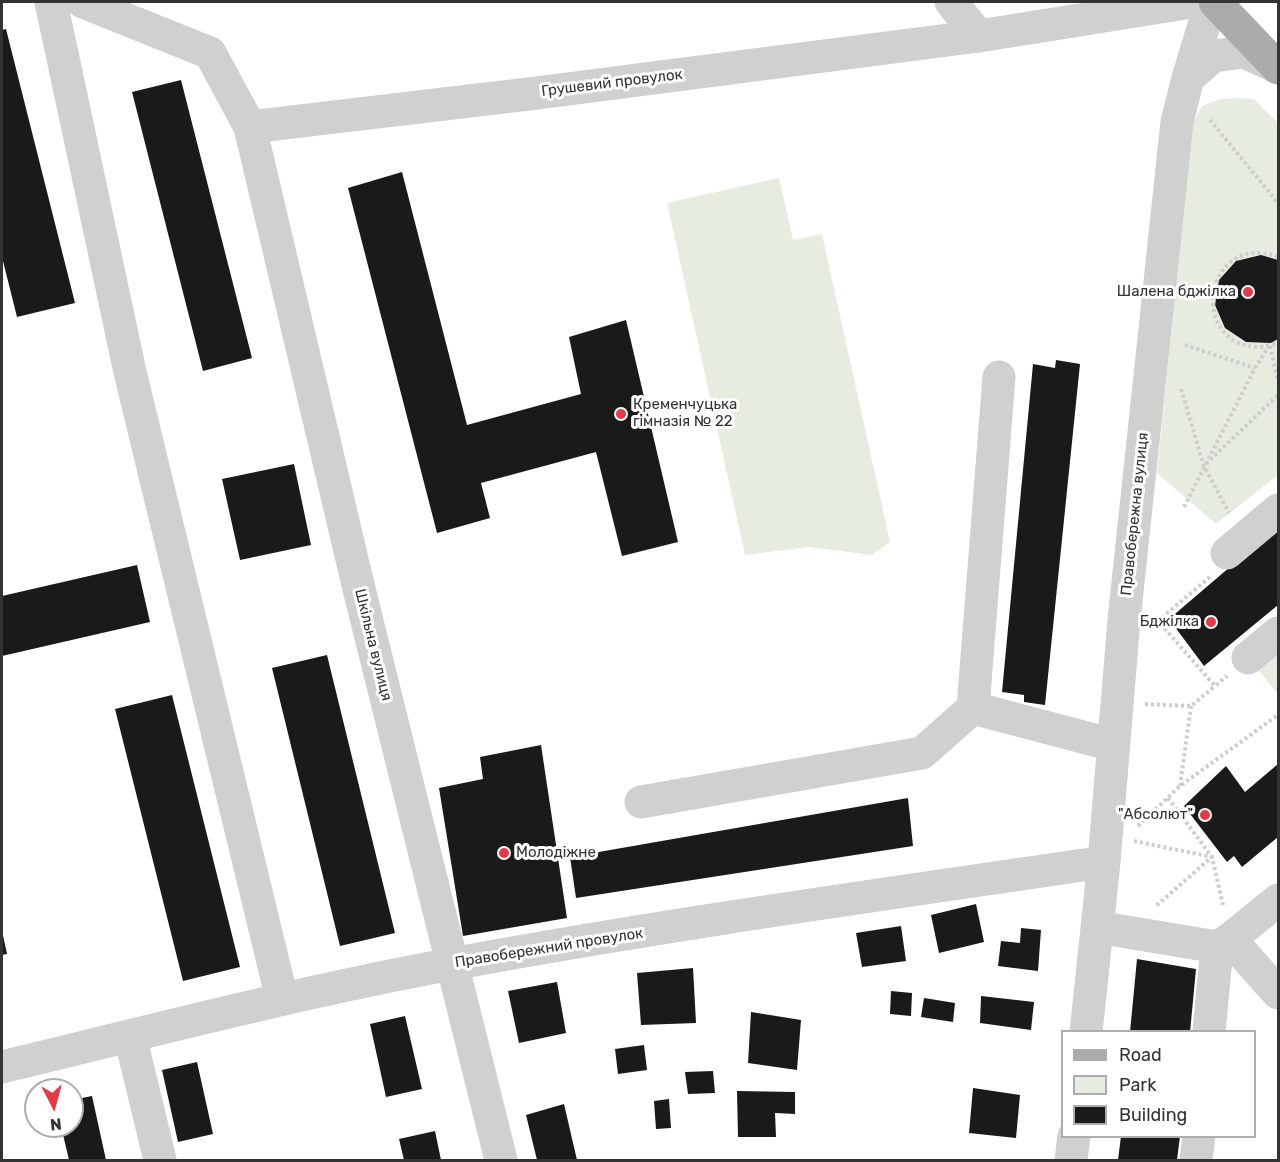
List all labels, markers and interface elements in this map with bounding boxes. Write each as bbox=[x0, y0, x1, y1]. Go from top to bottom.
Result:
street label: Грушевий провулок bbox=[540, 65, 684, 101]
place label: Шалена бджілка bbox=[1117, 283, 1236, 301]
marker: Шалена бджілка bbox=[1241, 285, 1255, 299]
place label: Кременчуцька гімназія № 22 bbox=[633, 396, 737, 431]
marker: Кременчуцька гімназія № 22 bbox=[614, 407, 628, 421]
street label: Правобережна вулиця bbox=[1117, 432, 1153, 596]
street label: Шкільна вулиця bbox=[350, 587, 396, 703]
place label: Бджілка bbox=[1140, 613, 1199, 631]
marker: Бджілка bbox=[1204, 615, 1218, 629]
place label: "Абсолют" bbox=[1118, 806, 1193, 824]
marker: "Абсолют" bbox=[1198, 808, 1212, 822]
place label: Молодіжне bbox=[516, 844, 596, 862]
marker: Молодіжне bbox=[497, 846, 511, 860]
street label: Правобережний провулок bbox=[454, 924, 644, 972]
legend bbox=[1061, 1030, 1256, 1138]
text: Road bbox=[1119, 1044, 1162, 1066]
text: Park bbox=[1119, 1074, 1156, 1096]
north arrow bbox=[24, 1078, 84, 1138]
text: Building bbox=[1119, 1104, 1187, 1126]
text: N bbox=[49, 1114, 62, 1134]

